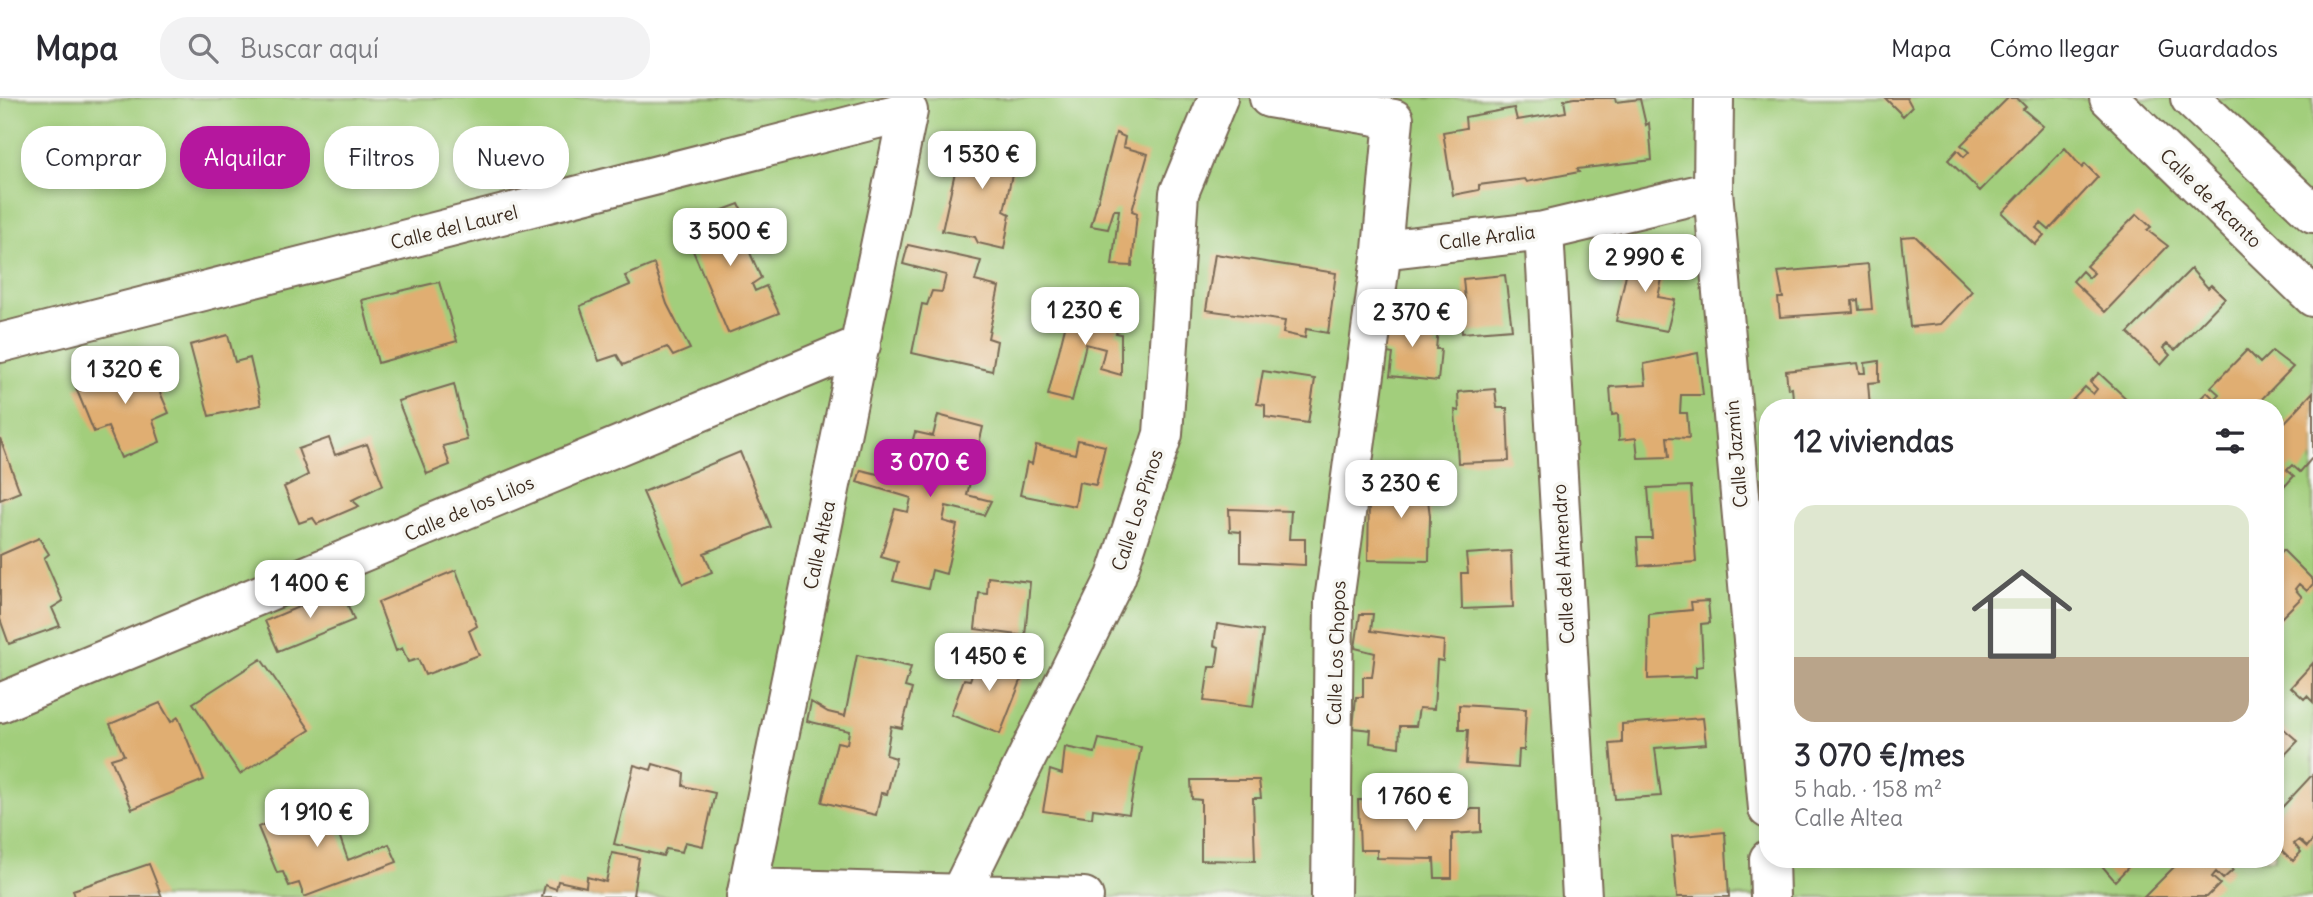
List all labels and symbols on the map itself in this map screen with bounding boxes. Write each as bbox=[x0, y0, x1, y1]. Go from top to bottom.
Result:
pin: 1 530 € bbox=[917, 132, 1047, 191]
street label: Calle de Acanto bbox=[2155, 143, 2267, 253]
street label: Calle del Laurel bbox=[388, 200, 520, 254]
pin: 3 500 € bbox=[665, 208, 795, 268]
street label: Calle Aralia bbox=[1438, 219, 1536, 255]
pin: 2 990 € bbox=[1580, 234, 1710, 294]
pin: 1 230 € bbox=[1020, 288, 1150, 347]
pin: 2 370 € bbox=[1347, 289, 1477, 349]
pin: 1 320 € bbox=[60, 346, 190, 406]
street label: Calle Jazmín bbox=[1719, 399, 1753, 509]
pin: 3 070 € bbox=[865, 440, 995, 499]
street label: Calle Los Pinos bbox=[1106, 446, 1168, 574]
pin: 3 230 € bbox=[1336, 460, 1466, 520]
street label: Calle de los Lilos bbox=[401, 470, 537, 546]
street label: Calle del Almendro bbox=[1547, 483, 1579, 645]
street label: Calle Altea bbox=[798, 498, 840, 592]
pin: 1 400 € bbox=[245, 560, 375, 620]
street label: Calle Los Chopos bbox=[1321, 580, 1351, 726]
pin: 1 450 € bbox=[924, 634, 1054, 693]
pin: 1 760 € bbox=[1350, 774, 1480, 833]
pin: 1 910 € bbox=[252, 790, 382, 849]

